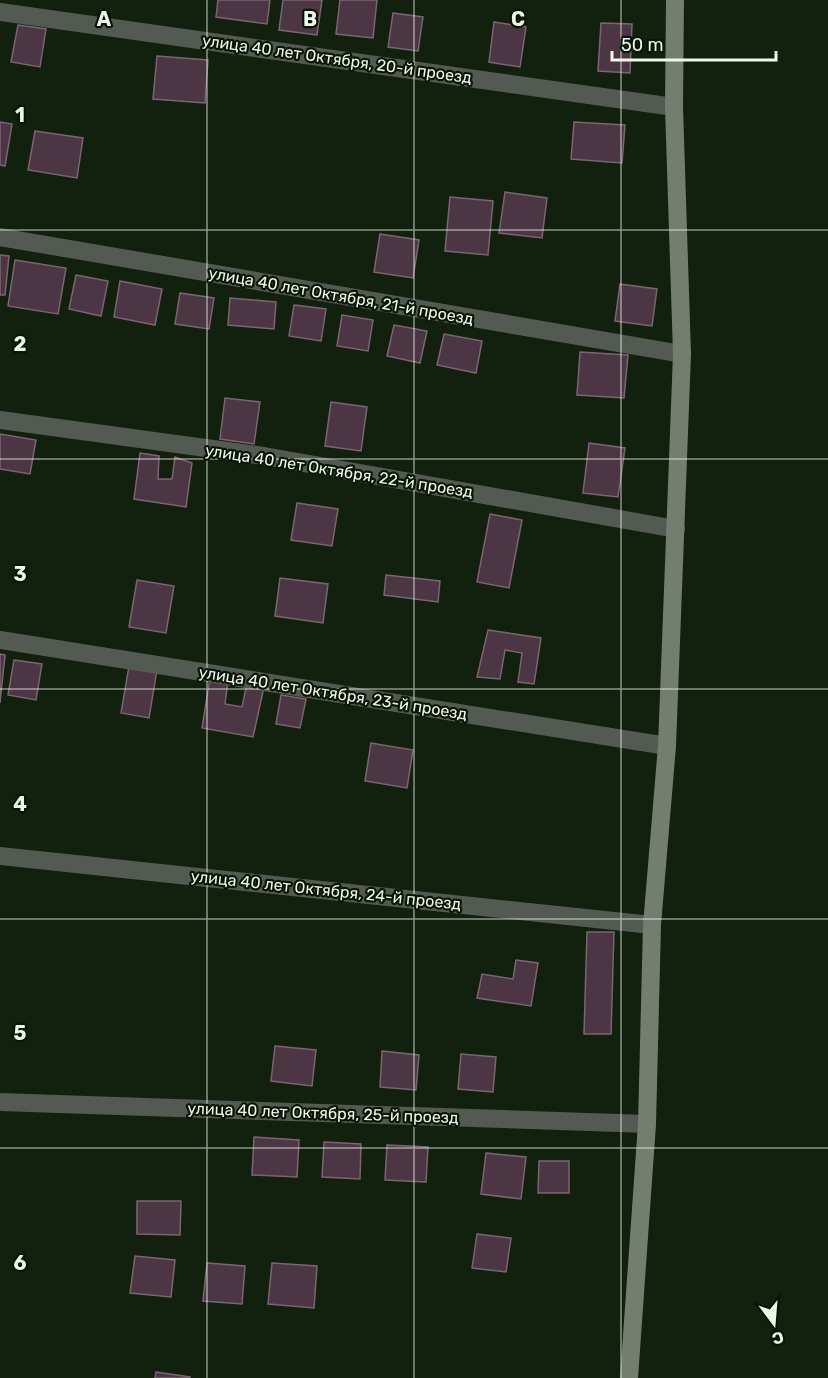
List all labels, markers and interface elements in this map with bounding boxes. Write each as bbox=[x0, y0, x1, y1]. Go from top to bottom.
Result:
text: A bbox=[97, 7, 112, 31]
text: B bbox=[303, 7, 317, 31]
text: C bbox=[511, 7, 525, 31]
scale bar bbox=[612, 24, 776, 62]
street label: улица 40 лет Октября, 20-й проезд bbox=[201, 31, 473, 87]
text: 50 m bbox=[621, 34, 664, 56]
text: 1 bbox=[15, 103, 25, 127]
street label: улица 40 лет Октября, 21-й проезд bbox=[207, 263, 475, 329]
text: 2 bbox=[14, 332, 27, 356]
street label: улица 40 лет Октября, 22-й проезд bbox=[204, 440, 475, 502]
text: 3 bbox=[13, 562, 27, 586]
street label: улица 40 лет Октября, 23-й проезд bbox=[197, 662, 469, 724]
text: 4 bbox=[13, 792, 27, 816]
street label: улица 40 лет Октября, 24-й проезд bbox=[190, 866, 462, 914]
text: 5 bbox=[14, 1021, 27, 1045]
street label: улица 40 лет Октября, 25-й проезд bbox=[187, 1099, 459, 1127]
text: 6 bbox=[13, 1251, 27, 1275]
north arrow bbox=[744, 1294, 804, 1354]
text: С bbox=[770, 1327, 786, 1349]

